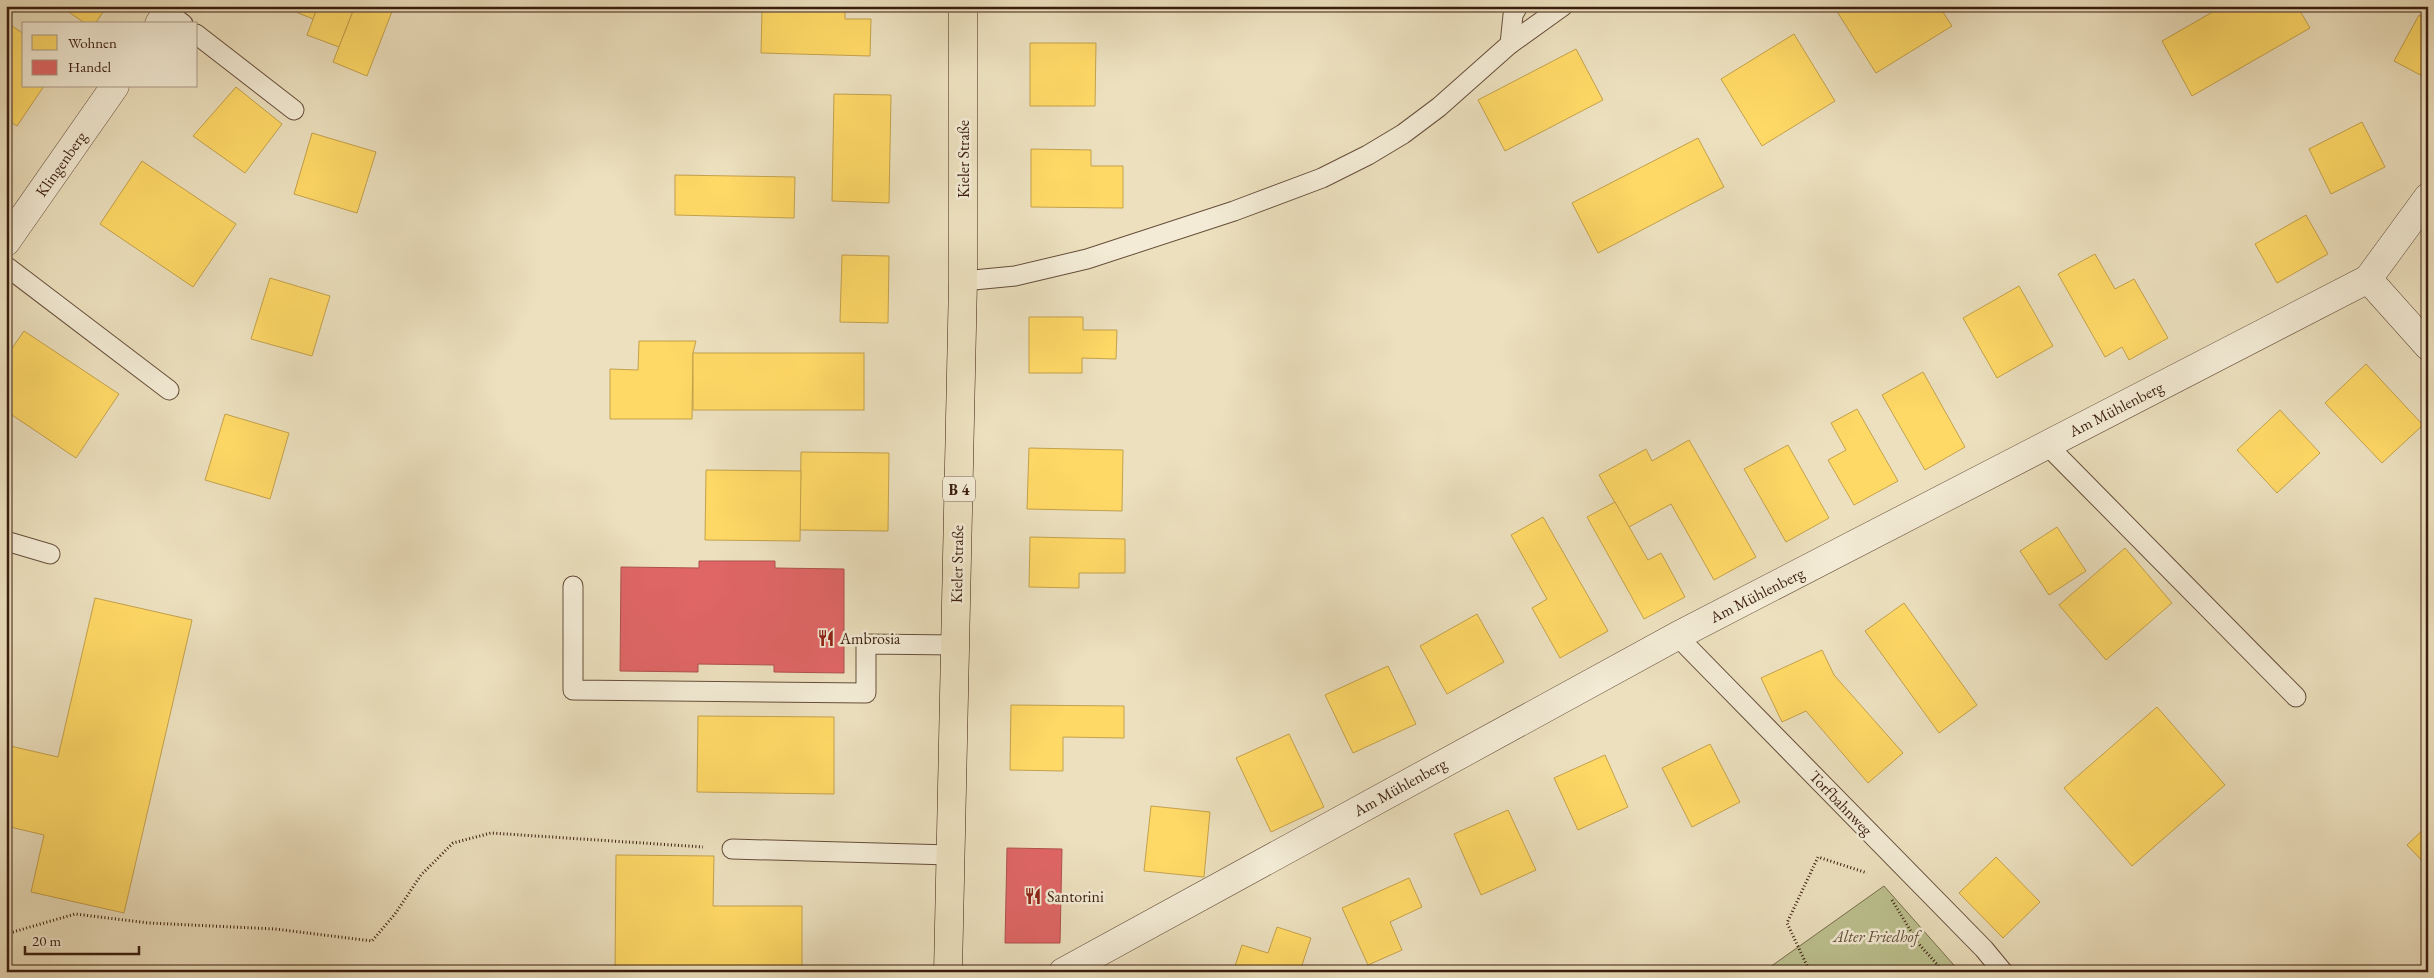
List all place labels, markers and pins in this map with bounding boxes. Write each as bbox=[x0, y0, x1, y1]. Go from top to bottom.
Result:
restaurant icon: Ambrosia bbox=[816, 628, 836, 648]
place label: Ambrosia bbox=[839, 628, 901, 649]
restaurant icon: Santorini bbox=[1023, 886, 1043, 906]
place label: Santorini bbox=[1047, 886, 1104, 907]

